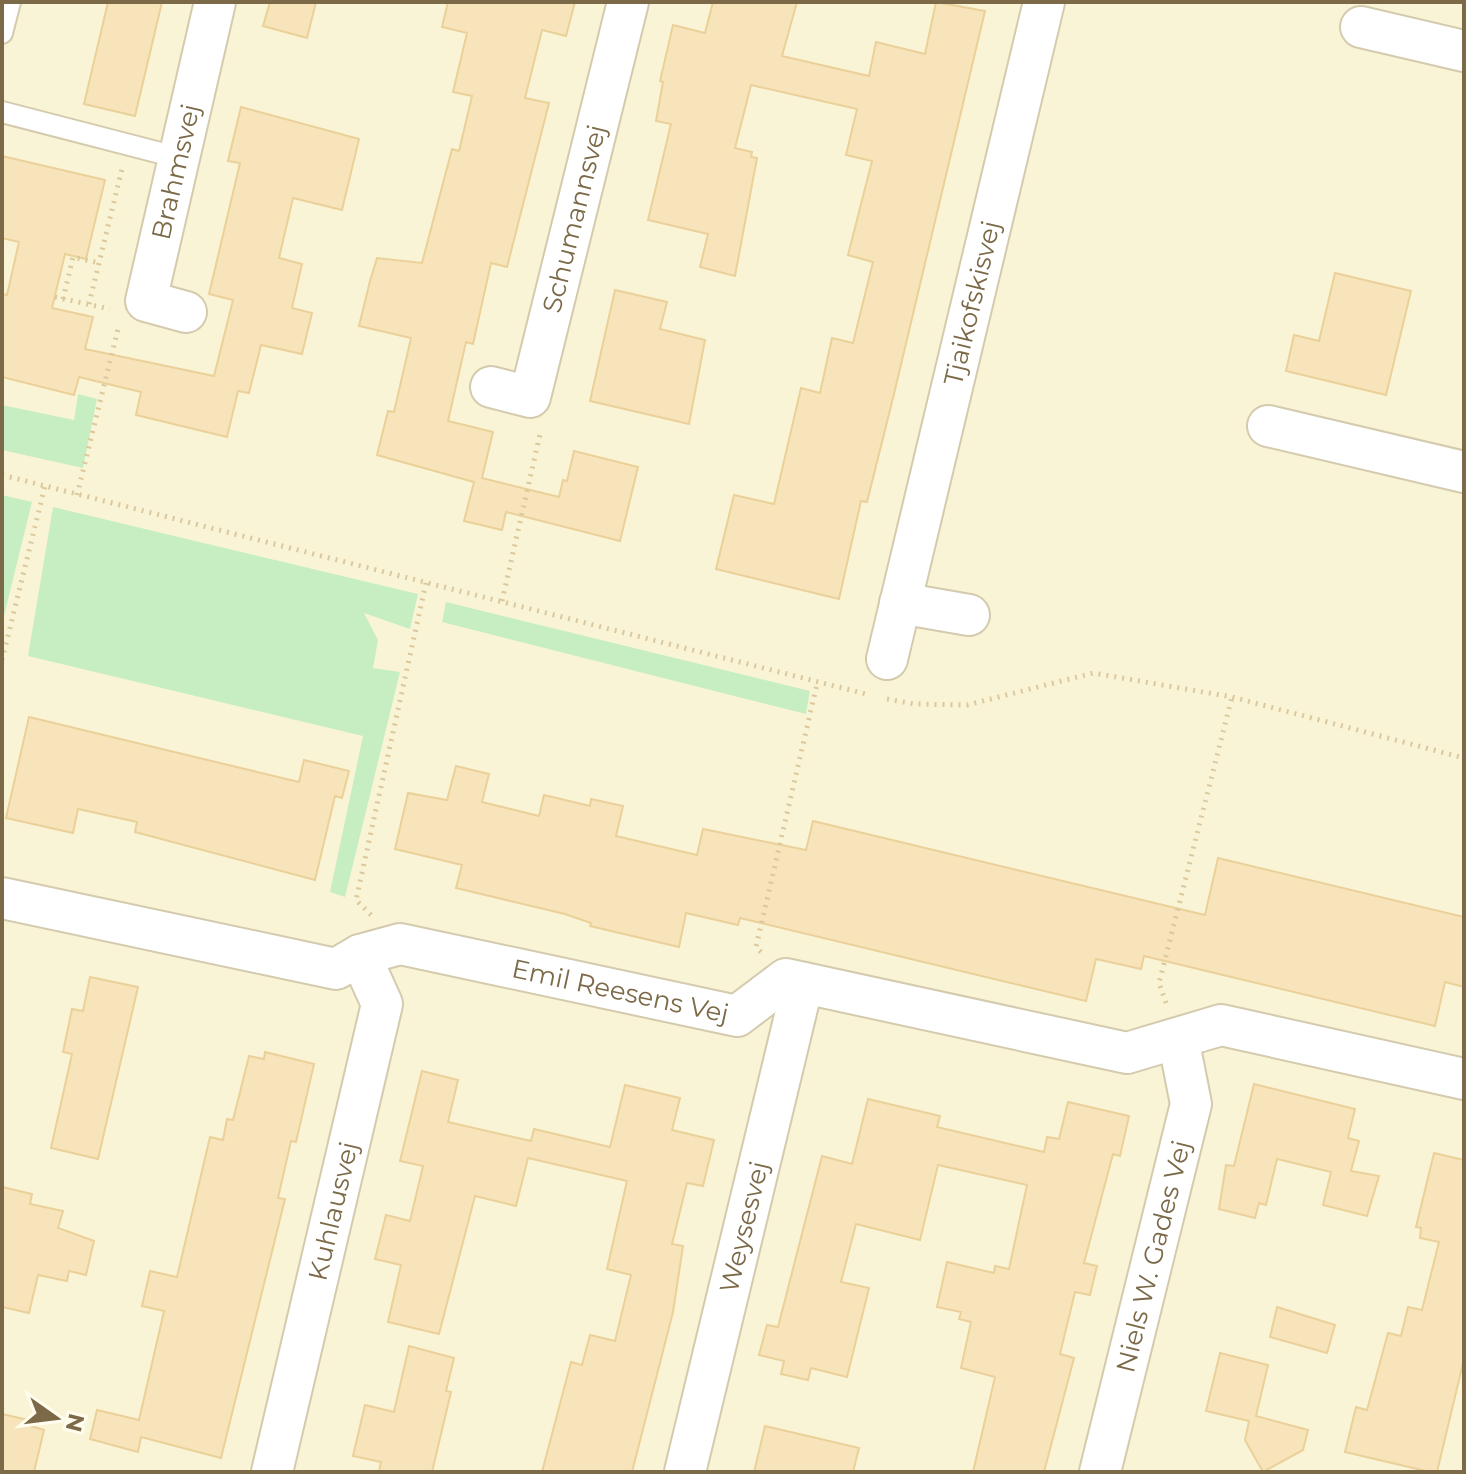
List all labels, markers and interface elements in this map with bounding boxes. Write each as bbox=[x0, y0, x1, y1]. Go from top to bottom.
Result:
street label: Brahmsvej bbox=[145, 101, 207, 243]
street label: Schumannsvej bbox=[536, 121, 613, 316]
street label: Tjaikofskisvej bbox=[937, 218, 1007, 389]
street label: Emil Reesens Vej bbox=[509, 952, 732, 1030]
street label: Niels W. Gades Vej bbox=[1109, 1137, 1197, 1376]
street label: Kuhlausvej bbox=[302, 1138, 365, 1284]
street label: Weysesvej bbox=[713, 1158, 775, 1296]
north arrow bbox=[16, 1378, 96, 1458]
text: N bbox=[60, 1411, 90, 1435]

